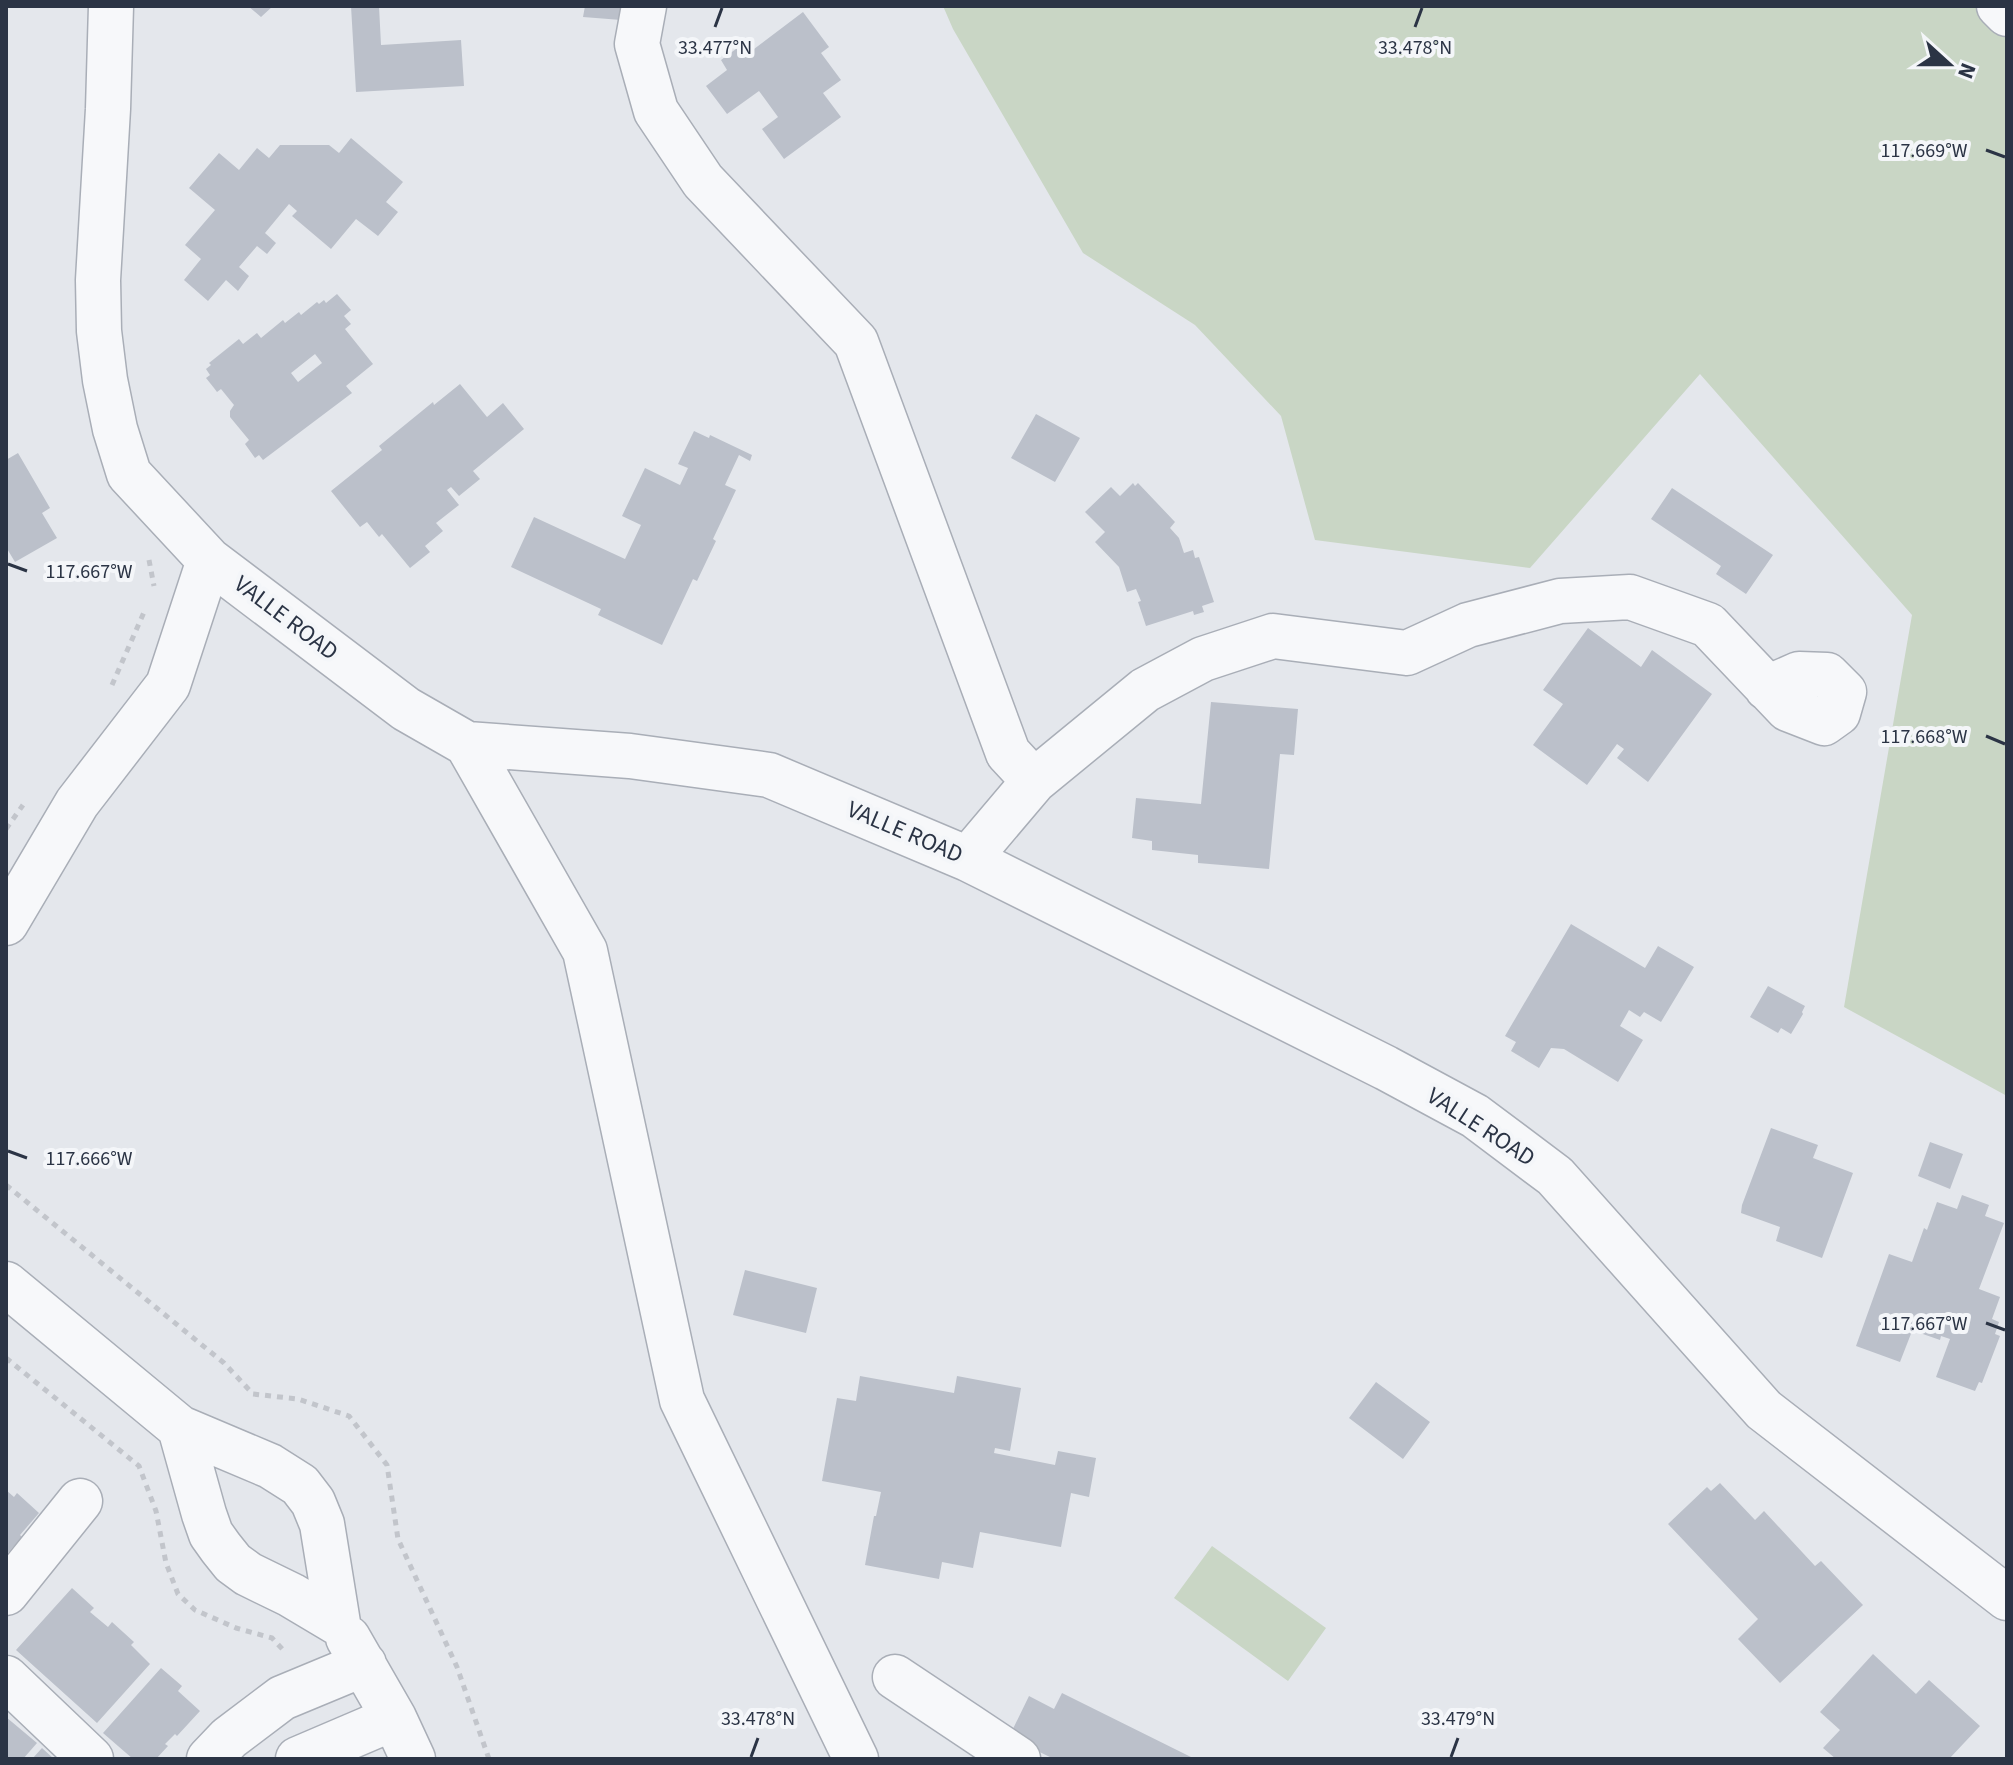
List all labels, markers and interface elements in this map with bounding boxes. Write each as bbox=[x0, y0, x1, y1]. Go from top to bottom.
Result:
north arrow bbox=[1909, 24, 1989, 104]
text: 33.477°N bbox=[678, 34, 752, 62]
text: 33.478°N bbox=[1378, 34, 1452, 62]
text: N bbox=[1949, 58, 1984, 83]
text: 117.669°W bbox=[1881, 137, 1968, 165]
text: 117.667°W bbox=[46, 558, 133, 586]
street label: VALLE ROAD bbox=[226, 567, 346, 669]
text: 117.668°W bbox=[1881, 723, 1968, 751]
street label: VALLE ROAD bbox=[842, 792, 968, 872]
street label: VALLE ROAD bbox=[1420, 1079, 1542, 1175]
text: 117.666°W bbox=[46, 1145, 133, 1173]
text: 117.667°W bbox=[1881, 1310, 1968, 1338]
text: 33.478°N bbox=[721, 1705, 795, 1733]
text: 33.479°N bbox=[1421, 1705, 1495, 1733]

